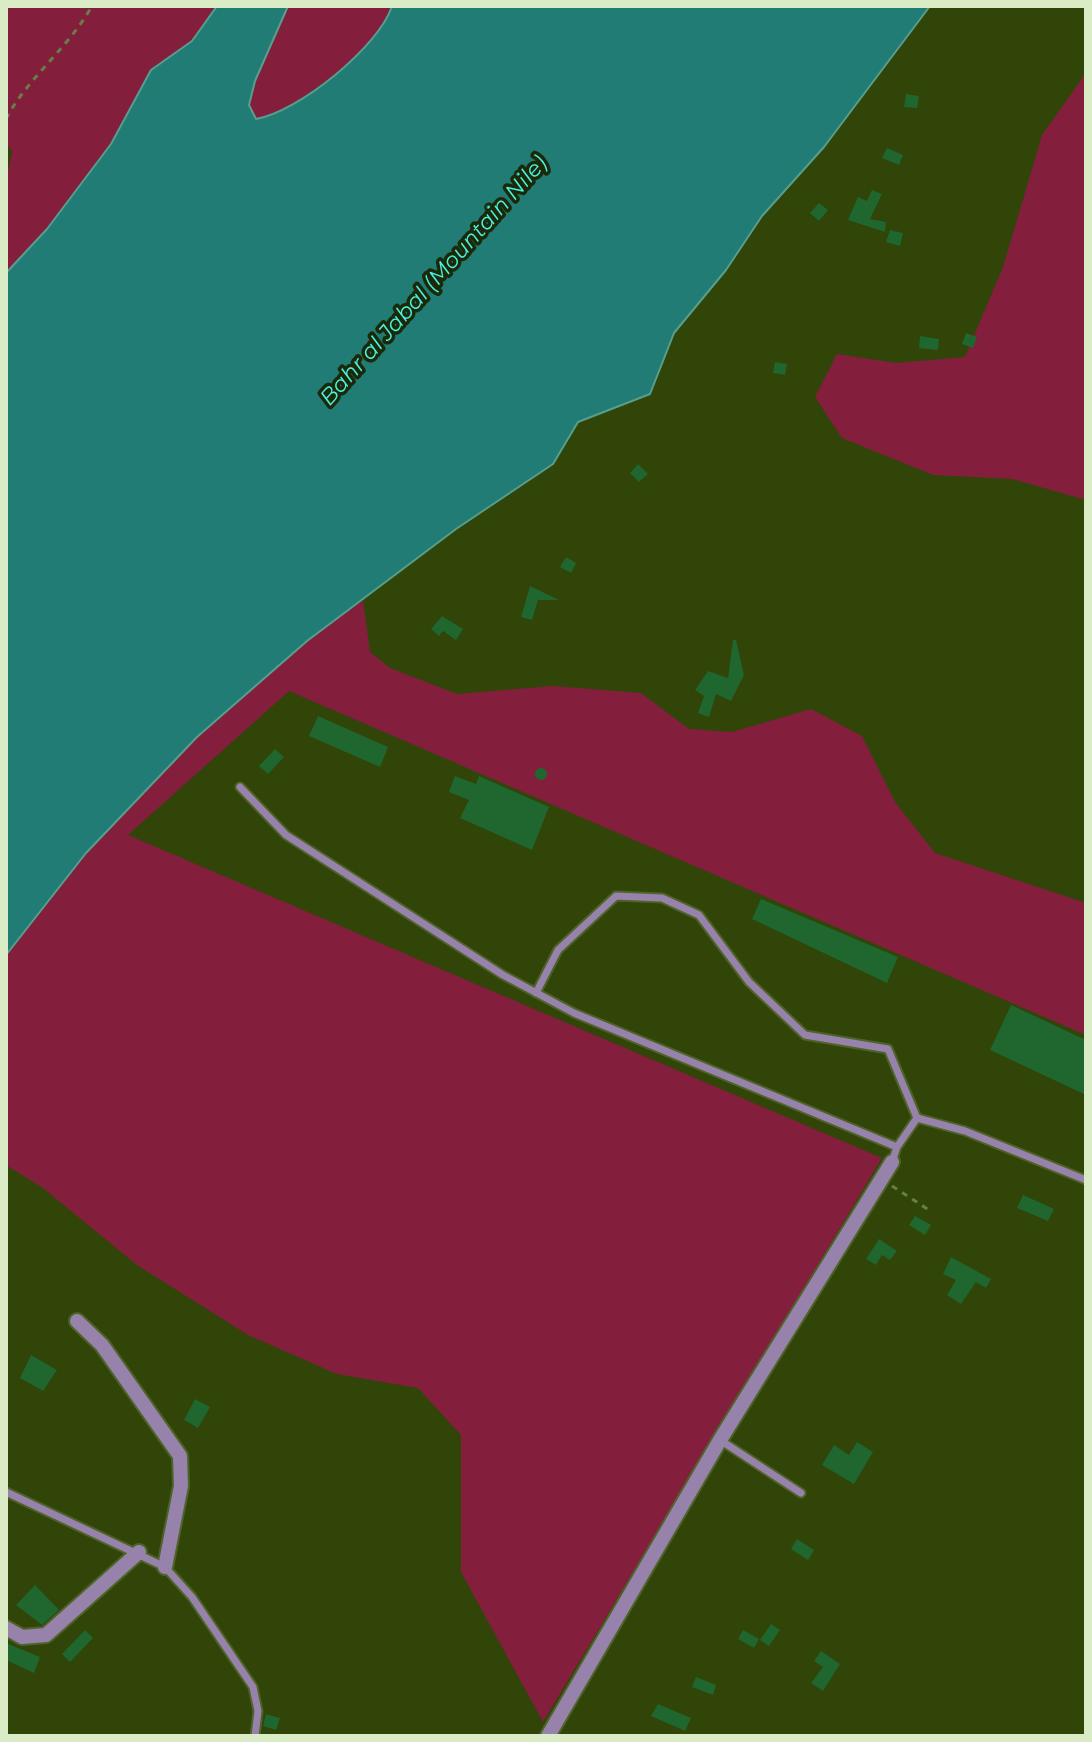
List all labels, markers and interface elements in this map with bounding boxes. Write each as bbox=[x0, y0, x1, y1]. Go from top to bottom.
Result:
water label: Bahr al Jabal (Mountain Nile) bbox=[315, 151, 553, 411]

